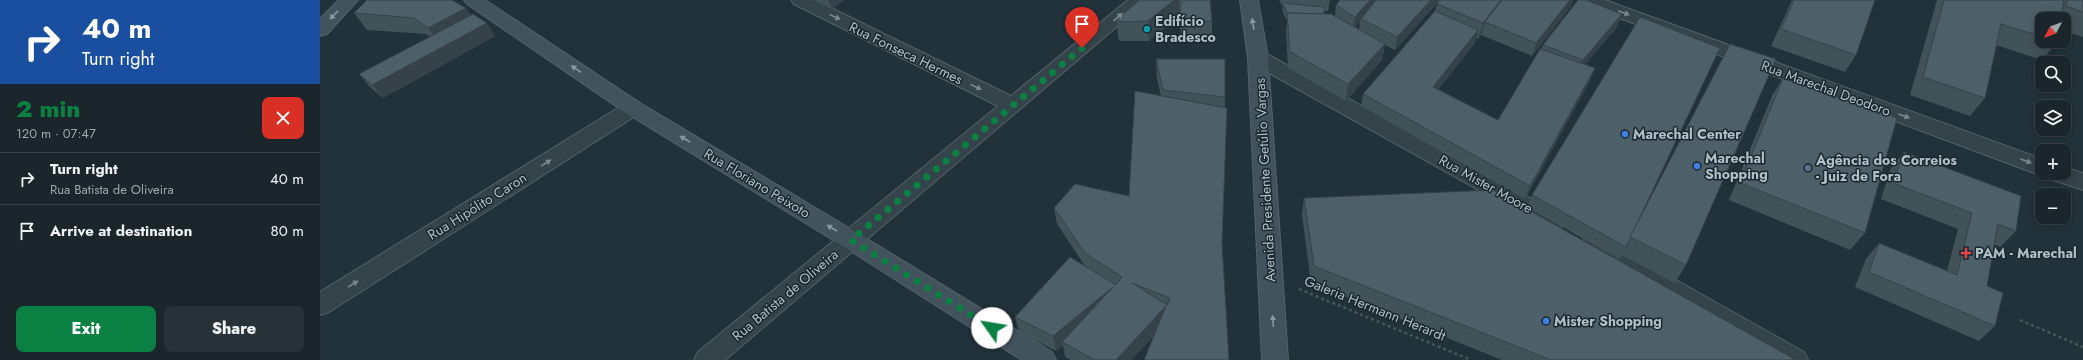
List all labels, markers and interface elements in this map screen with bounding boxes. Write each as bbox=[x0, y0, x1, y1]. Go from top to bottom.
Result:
pin bbox=[1065, 7.0, 1099, 48]
text: 40 m bbox=[82, 8, 151, 49]
one-way arrow bbox=[330, 10, 339, 20]
place label: Edifício Bradesco bbox=[1155, 11, 1216, 47]
one-way arrow bbox=[1619, 11, 1631, 17]
north arrow bbox=[2035, 12, 2071, 48]
map controls bbox=[2035, 12, 2071, 224]
icon: arrive bbox=[1071, 13, 1093, 35]
one-way arrow bbox=[1113, 13, 1123, 22]
one-way arrow bbox=[829, 14, 841, 20]
icon: right bbox=[16, 16, 68, 68]
street label: Rua Fonseca Hermes bbox=[846, 17, 966, 89]
one-way arrow bbox=[1250, 18, 1256, 30]
marker: Edifício Bradesco bbox=[1142, 24, 1152, 34]
text: Turn right bbox=[82, 46, 154, 72]
street label: Rua Marechal Deodoro bbox=[1758, 55, 1894, 121]
button: search bbox=[2035, 56, 2071, 92]
one-way arrow bbox=[570, 65, 581, 73]
street label: Avenida Presidente Getúlio Vargas bbox=[1250, 77, 1280, 283]
one-way arrow bbox=[971, 84, 982, 90]
text: 2 min bbox=[16, 91, 80, 126]
button: close bbox=[262, 97, 304, 139]
button: layers bbox=[2035, 100, 2071, 136]
one-way arrow bbox=[1899, 114, 1911, 120]
text: 120 m · 07:47 bbox=[16, 124, 96, 143]
place label: Marechal Center bbox=[1633, 124, 1741, 144]
marker: Marechal Center bbox=[1620, 129, 1630, 139]
one-way arrow bbox=[680, 135, 690, 143]
street label: Rua Floriano Peixoto bbox=[700, 143, 814, 223]
button: + bbox=[2035, 144, 2071, 180]
place label: Marechal Shopping bbox=[1705, 148, 1768, 184]
street label: Rua Mister Moore bbox=[1435, 150, 1537, 218]
place label: Agência dos Correios - Juiz de Fora bbox=[1815, 150, 1957, 186]
text: Turn right bbox=[50, 158, 118, 180]
one-way arrow bbox=[541, 159, 551, 167]
one-way arrow bbox=[2021, 159, 2033, 165]
marker: Marechal Shopping bbox=[1692, 161, 1702, 171]
marker: Agência dos Correios - Juiz de Fora bbox=[1803, 163, 1813, 173]
street label: Rua Hipólito Caron bbox=[424, 167, 530, 245]
icon: right bbox=[16, 168, 38, 190]
text: 40 m bbox=[270, 168, 304, 190]
text: Rua Batista de Oliveira bbox=[50, 180, 174, 199]
button: − bbox=[2035, 188, 2071, 224]
icon: arrive bbox=[16, 220, 38, 242]
text: Arrive at destination bbox=[50, 220, 192, 242]
text: 80 m bbox=[271, 220, 304, 242]
one-way arrow bbox=[826, 225, 838, 232]
place label: PAM - Marechal bbox=[1975, 243, 2077, 263]
street label: Rua Batista de Oliveira bbox=[728, 245, 842, 345]
marker: PAM - Marechal bbox=[1960, 247, 1972, 259]
street label: Galeria Hermann Herardt bbox=[1301, 270, 1449, 346]
one-way arrow bbox=[347, 281, 359, 288]
button: Exit bbox=[16, 306, 156, 352]
button: Share bbox=[164, 306, 304, 352]
position arrow bbox=[971, 307, 1013, 349]
place label: Mister Shopping bbox=[1554, 311, 1662, 331]
one-way arrow bbox=[1270, 315, 1277, 327]
marker: Mister Shopping bbox=[1541, 316, 1551, 326]

